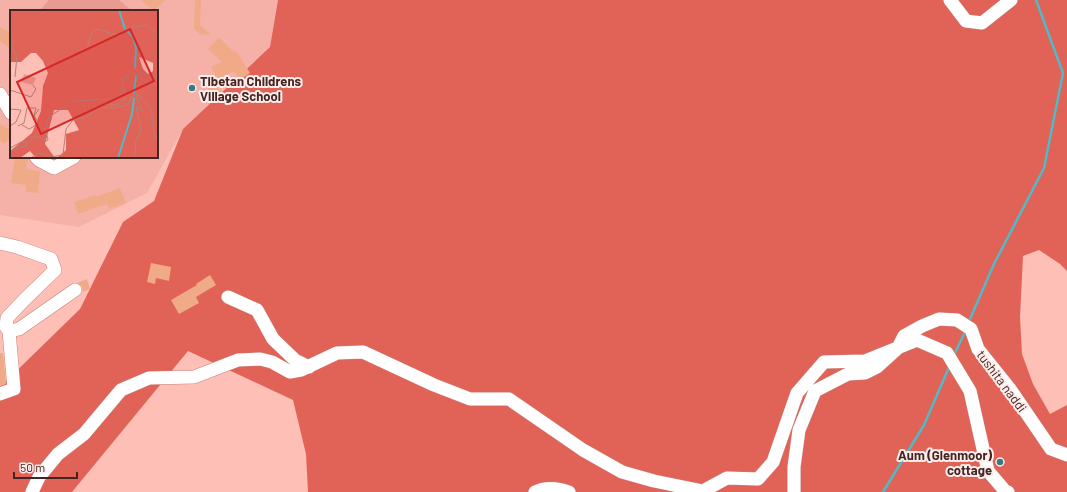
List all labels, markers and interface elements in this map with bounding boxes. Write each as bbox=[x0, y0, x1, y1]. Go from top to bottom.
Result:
inset map bbox=[10, 10, 158, 158]
place label: Tibetan Childrens Village School bbox=[200, 73, 301, 104]
marker: Tibetan Childrens Village School bbox=[187, 83, 197, 93]
street label: tushita naddi bbox=[974, 347, 1030, 415]
place label: Aum (Glenmoor) cottage bbox=[898, 447, 992, 478]
scale bar bbox=[14, 454, 77, 480]
marker: Aum (Glenmoor) cottage bbox=[995, 457, 1005, 467]
text: 50 m bbox=[20, 460, 45, 474]

